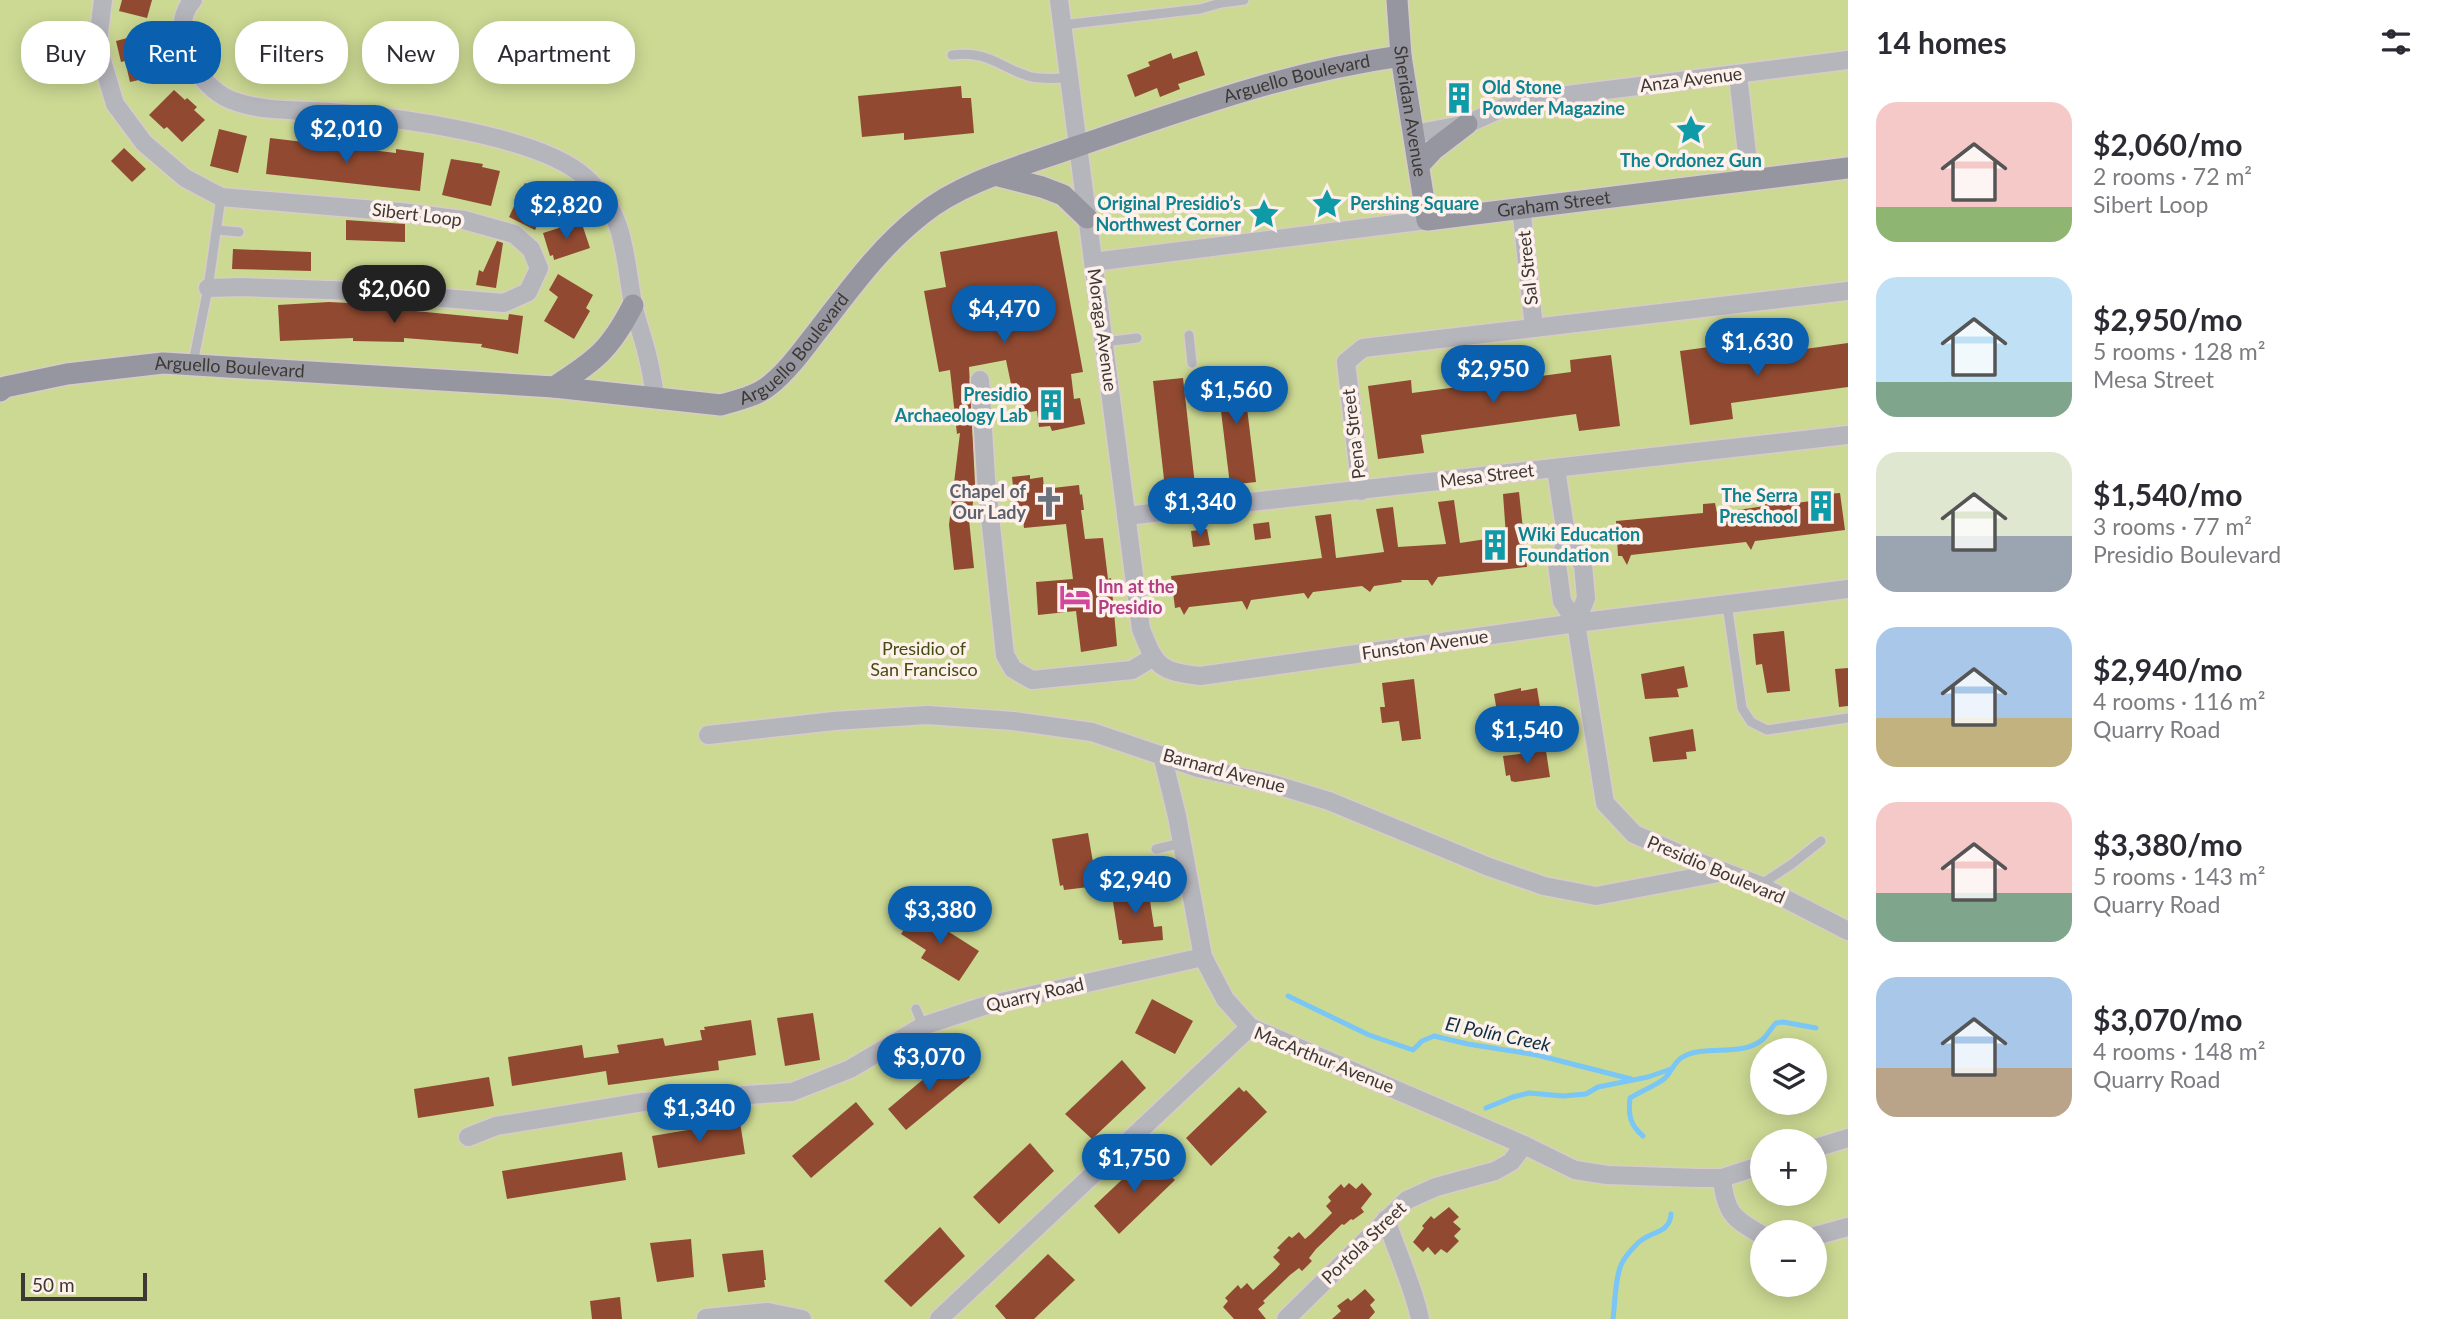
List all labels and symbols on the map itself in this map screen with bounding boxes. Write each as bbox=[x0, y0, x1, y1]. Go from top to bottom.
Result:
street label: Sheridan Avenue bbox=[1390, 45, 1432, 178]
street label: Arguello Boulevard bbox=[1221, 49, 1372, 107]
street label: Anza Avenue bbox=[1638, 62, 1743, 96]
place label: Old Stone Powder Magazine bbox=[1482, 76, 1625, 119]
building icon: Old Stone Powder Magazine bbox=[1442, 81, 1476, 115]
pin: $2,010 bbox=[289, 106, 403, 165]
place icon: The Ordonez Gun bbox=[1674, 113, 1708, 147]
place label: The Ordonez Gun bbox=[1620, 149, 1762, 171]
pin: $2,820 bbox=[509, 182, 623, 241]
street label: Graham Street bbox=[1496, 185, 1612, 221]
place icon: Pershing Square bbox=[1310, 187, 1344, 221]
place label: Original Presidio’s Northwest Corner bbox=[1095, 192, 1241, 235]
place label: Pershing Square bbox=[1350, 192, 1479, 214]
place icon: Original Presidio’s Northwest Corner bbox=[1247, 197, 1281, 231]
street label: Sibert Loop bbox=[371, 198, 463, 230]
street label: Sal Street bbox=[1512, 229, 1542, 306]
pin: $2,060 bbox=[337, 266, 451, 325]
street label: Moraga Avenue bbox=[1083, 267, 1123, 393]
pin: $4,470 bbox=[947, 286, 1061, 345]
street label: Arguello Boulevard bbox=[736, 288, 853, 409]
pin: $1,630 bbox=[1700, 318, 1814, 378]
pin: $2,950 bbox=[1436, 346, 1550, 405]
street label: Arguello Boulevard bbox=[153, 351, 305, 382]
pin: $1,560 bbox=[1179, 366, 1293, 426]
place label: Presidio Archaeology Lab bbox=[894, 383, 1028, 426]
street label: Pena Street bbox=[1336, 387, 1369, 481]
building icon: Presidio Archaeology Lab bbox=[1034, 388, 1068, 422]
street label: Mesa Street bbox=[1439, 458, 1536, 492]
pin: $1,340 bbox=[1143, 478, 1257, 538]
place label: Chapel of Our Lady bbox=[950, 480, 1027, 523]
place label: The Serra Preschool bbox=[1719, 484, 1798, 527]
church icon: Chapel of Our Lady bbox=[1032, 485, 1066, 519]
building icon: The Serra Preschool bbox=[1804, 489, 1838, 523]
place label: Wiki Education Foundation bbox=[1518, 523, 1640, 566]
building icon: Wiki Education Foundation bbox=[1478, 528, 1512, 562]
place label: Inn at the Presidio bbox=[1098, 575, 1175, 618]
hotel icon: Inn at the Presidio bbox=[1058, 580, 1092, 614]
street label: Funston Avenue bbox=[1360, 624, 1490, 664]
park label: Presidio of San Francisco bbox=[870, 637, 978, 680]
pin: $1,540 bbox=[1470, 706, 1584, 766]
street label: Barnard Avenue bbox=[1161, 743, 1288, 797]
street label: Presidio Boulevard bbox=[1644, 830, 1788, 908]
pin: $2,940 bbox=[1078, 856, 1192, 916]
pin: $3,380 bbox=[883, 886, 997, 946]
street label: Quarry Road bbox=[984, 972, 1086, 1016]
water label: El Polín Creek bbox=[1443, 1011, 1554, 1056]
street label: MacArthur Avenue bbox=[1251, 1021, 1398, 1097]
pin: $3,070 bbox=[872, 1034, 986, 1093]
pin: $1,340 bbox=[642, 1084, 756, 1144]
pin: $1,750 bbox=[1077, 1134, 1191, 1194]
street label: Portola Street bbox=[1316, 1196, 1411, 1288]
scale bar bbox=[21, 1270, 147, 1302]

